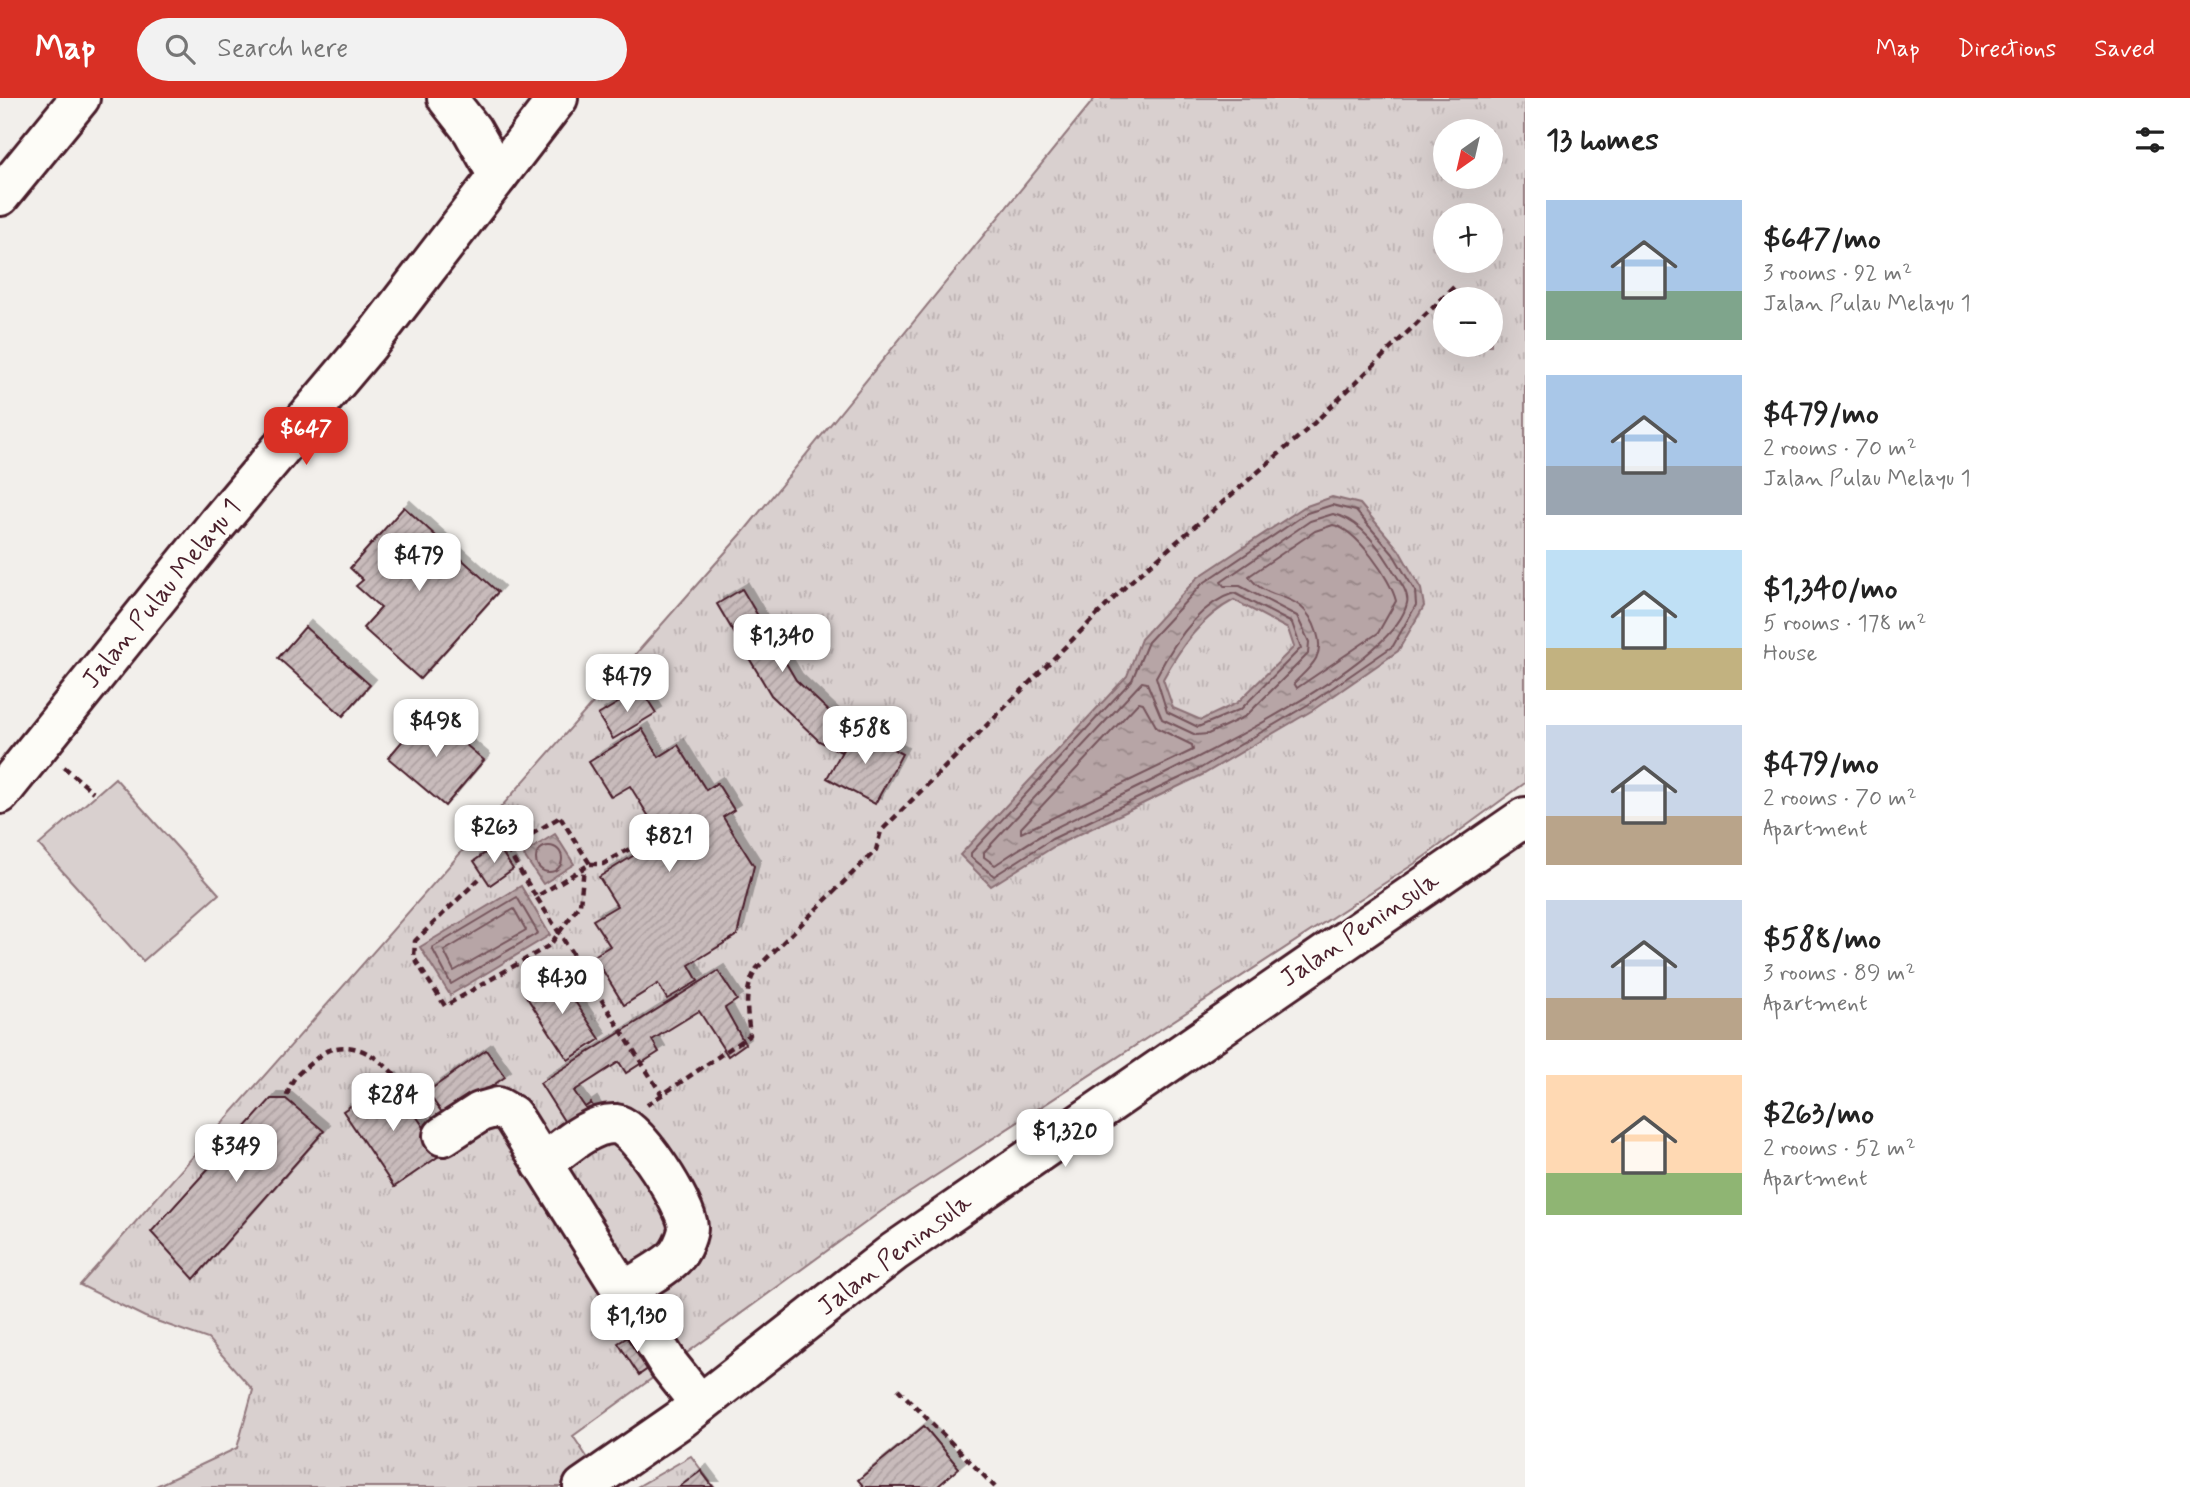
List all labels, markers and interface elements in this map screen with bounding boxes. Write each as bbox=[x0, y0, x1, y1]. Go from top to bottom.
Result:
search box bbox=[137, 18, 627, 81]
text: Map bbox=[35, 27, 95, 71]
icon: search bbox=[161, 30, 199, 68]
text: Search here bbox=[217, 32, 348, 66]
text: Map bbox=[1876, 34, 1920, 65]
text: Directions bbox=[1958, 34, 2056, 65]
text: Saved bbox=[2094, 34, 2155, 65]
north arrow bbox=[1433, 119, 1503, 189]
map controls bbox=[1433, 119, 1503, 357]
text: 13 homes bbox=[1546, 121, 1659, 160]
icon: filters bbox=[2131, 121, 2169, 159]
button: + bbox=[1433, 203, 1503, 273]
text: $647/mo bbox=[1763, 220, 1881, 259]
icon: home bbox=[1602, 228, 1686, 312]
text: 3 rooms · 92 m² bbox=[1763, 259, 1912, 289]
button: − bbox=[1433, 287, 1503, 357]
text: Jalan Pulau Melayu 1 bbox=[1763, 289, 1971, 319]
text: $479/mo bbox=[1763, 395, 1879, 434]
icon: home bbox=[1602, 403, 1686, 487]
pin: $647 bbox=[265, 408, 347, 467]
text: $647 bbox=[280, 415, 332, 445]
text: 2 rooms · 70 m² bbox=[1763, 434, 1917, 464]
text: Jalan Pulau Melayu 1 bbox=[1763, 464, 1971, 494]
street label: Jalan Pulau Melayu 1 bbox=[75, 492, 249, 696]
pin: $479 bbox=[378, 533, 460, 593]
text: $479 bbox=[394, 541, 444, 571]
text: $1,340/mo bbox=[1763, 570, 1897, 609]
icon: home bbox=[1602, 578, 1686, 662]
text: 5 rooms · 178 m² bbox=[1763, 609, 1926, 639]
pin: $1,340 bbox=[725, 614, 839, 674]
text: $1,340 bbox=[750, 622, 814, 652]
text: House bbox=[1763, 639, 1817, 669]
pin: $479 bbox=[586, 654, 668, 714]
text: $479 bbox=[602, 662, 652, 692]
pin: $498 bbox=[395, 700, 477, 759]
pin: $588 bbox=[824, 706, 906, 766]
text: $498 bbox=[409, 707, 463, 737]
text: $588 bbox=[839, 714, 891, 744]
text: $479/mo bbox=[1763, 745, 1879, 784]
icon: home bbox=[1602, 753, 1686, 837]
text: 2 rooms · 70 m² bbox=[1763, 784, 1917, 814]
pin: $263 bbox=[453, 806, 535, 865]
text: $263 bbox=[471, 813, 517, 843]
pin: $821 bbox=[628, 814, 710, 874]
text: Apartment bbox=[1763, 814, 1868, 844]
text: $821 bbox=[645, 822, 693, 852]
street label: Jalan Peninsula bbox=[1274, 864, 1446, 996]
text: $588/mo bbox=[1763, 920, 1881, 959]
icon: home bbox=[1602, 928, 1686, 1012]
pin: $430 bbox=[521, 956, 603, 1016]
text: 3 rooms · 89 m² bbox=[1763, 959, 1915, 989]
text: $430 bbox=[537, 964, 587, 994]
text: Apartment bbox=[1763, 989, 1868, 1019]
pin: $284 bbox=[352, 1074, 434, 1133]
text: $284 bbox=[368, 1081, 418, 1111]
text: $263/mo bbox=[1763, 1095, 1874, 1134]
icon: home bbox=[1602, 1103, 1686, 1187]
pin: $1,320 bbox=[1008, 1110, 1122, 1169]
text: $1,320 bbox=[1032, 1117, 1098, 1147]
pin: $349 bbox=[195, 1124, 277, 1184]
text: $349 bbox=[211, 1132, 261, 1162]
text: 2 rooms · 52 m² bbox=[1763, 1134, 1916, 1164]
text: Apartment bbox=[1763, 1164, 1868, 1194]
street label: Jalan Peninsula bbox=[811, 1186, 979, 1324]
pin: $1,130 bbox=[580, 1294, 694, 1354]
text: $1,130 bbox=[607, 1302, 667, 1332]

